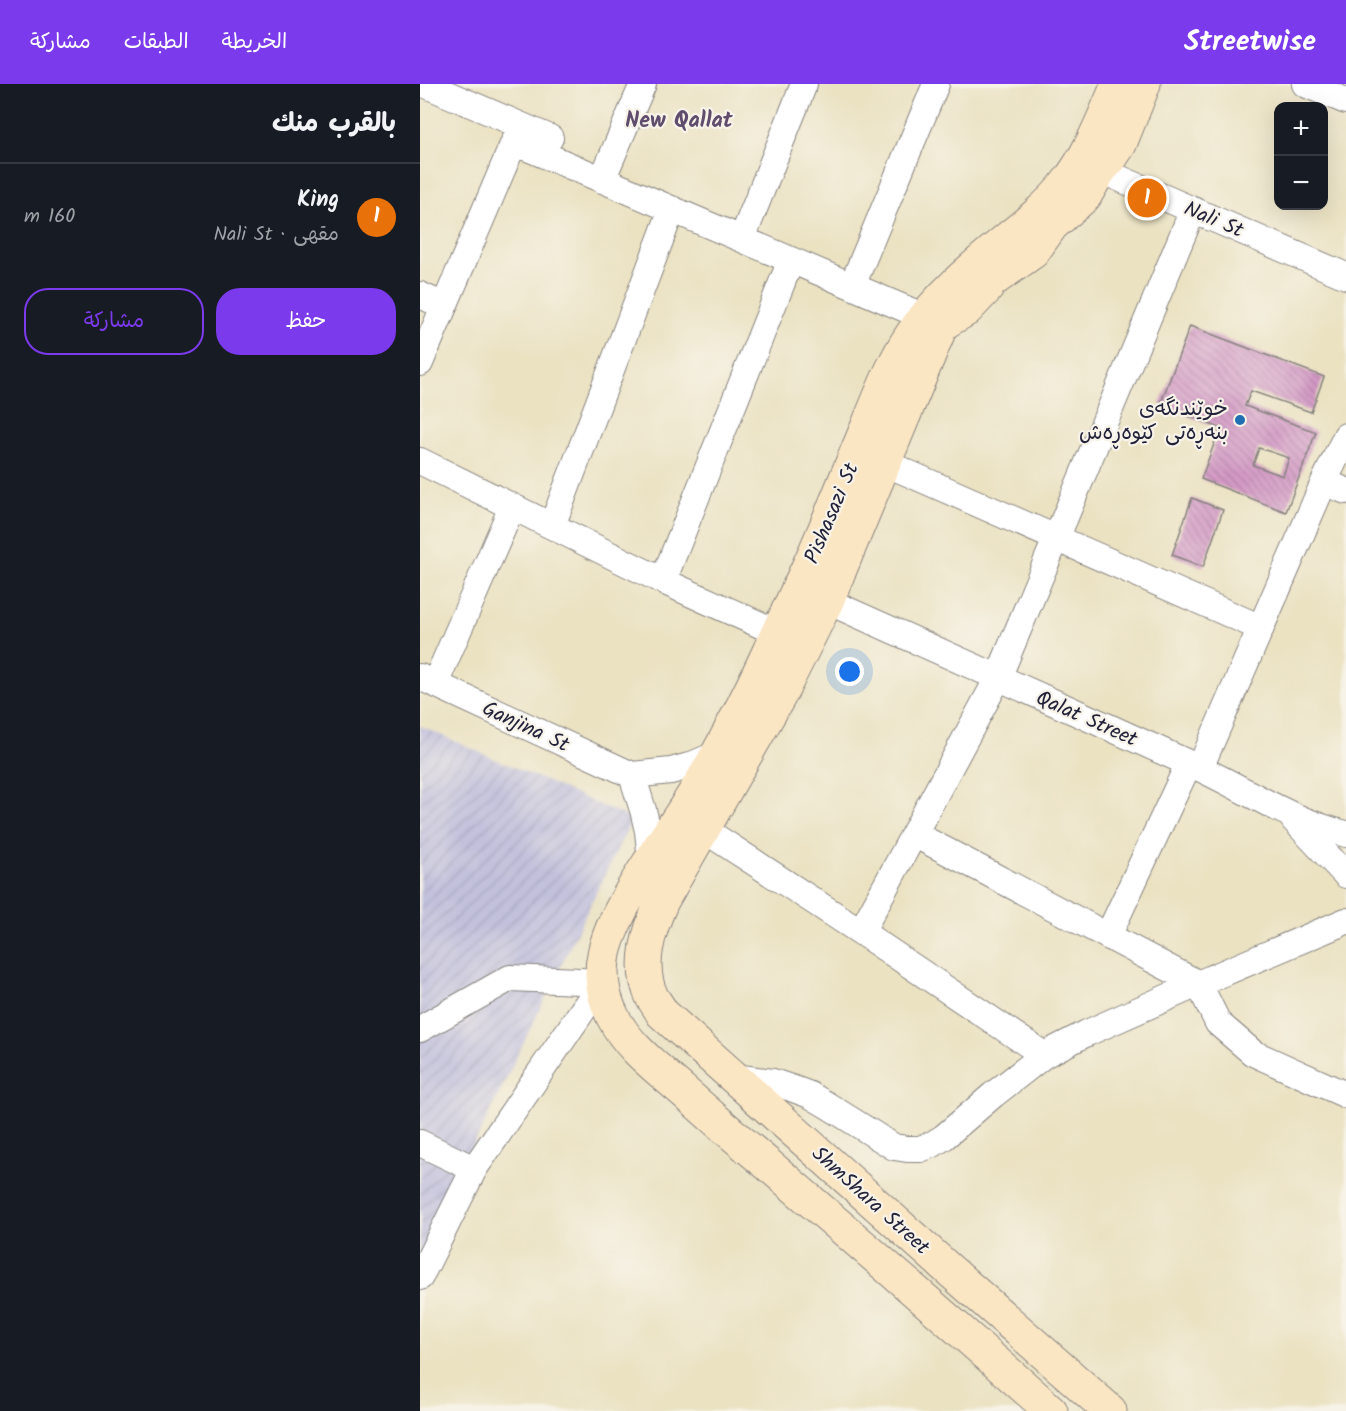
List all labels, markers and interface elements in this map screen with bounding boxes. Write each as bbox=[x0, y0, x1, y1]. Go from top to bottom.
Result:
text: Streetwise bbox=[1184, 20, 1316, 65]
text: مشاركة bbox=[30, 26, 91, 59]
text: الطبقات bbox=[124, 26, 189, 59]
text: الخريطة bbox=[222, 26, 287, 59]
map controls bbox=[1274, 102, 1328, 210]
button: + bbox=[1274, 102, 1328, 156]
text: بالقرب منك bbox=[272, 103, 396, 145]
district label: New Qallat bbox=[625, 104, 734, 139]
button: − bbox=[1274, 156, 1328, 210]
pin: 1 bbox=[1128, 176, 1166, 220]
text: King bbox=[297, 183, 339, 218]
street label: Nali St bbox=[1178, 193, 1249, 248]
text: 160 m bbox=[24, 201, 75, 233]
text: 1 bbox=[373, 201, 380, 233]
text: مقهى · Nali St bbox=[213, 219, 339, 251]
button: مشاركة bbox=[24, 288, 204, 355]
button: حفظ bbox=[216, 288, 396, 355]
place label: خوێندنگەی بنەڕەتی کێوەڕەش bbox=[1079, 393, 1228, 450]
marker: خوێندنگەی بنەڕەتی کێوەڕەش bbox=[1233, 413, 1247, 427]
street label: Pishasazi St bbox=[796, 457, 869, 569]
your location bbox=[835, 657, 864, 686]
street label: Qalat Street bbox=[1030, 682, 1143, 757]
street label: Ganjina St bbox=[476, 693, 575, 762]
street label: ShmShara Street bbox=[803, 1139, 937, 1264]

